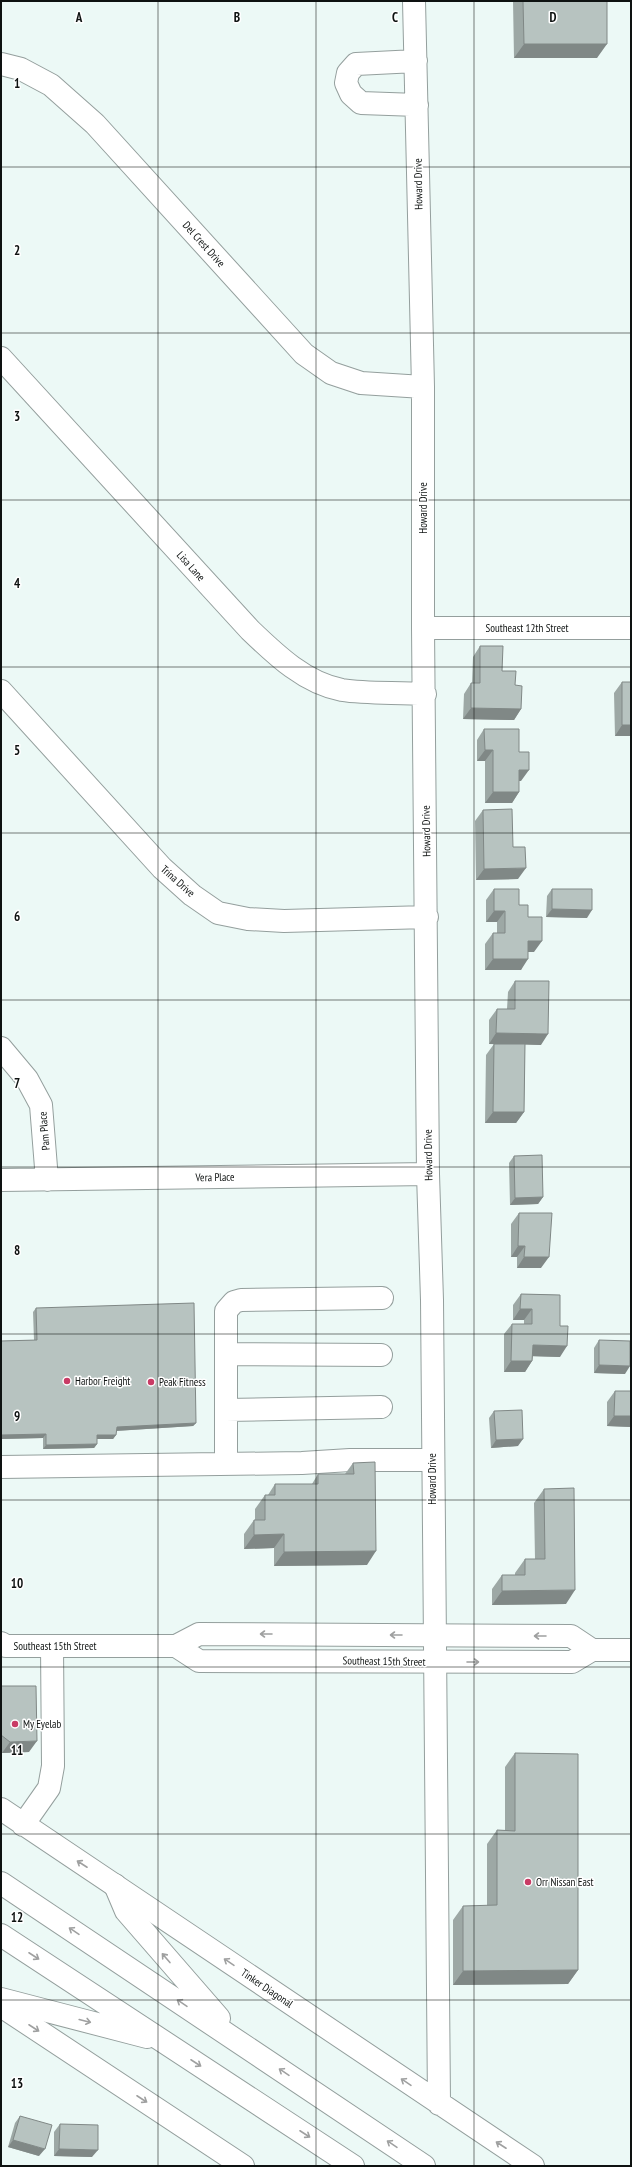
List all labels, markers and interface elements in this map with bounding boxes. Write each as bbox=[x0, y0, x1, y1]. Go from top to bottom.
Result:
text: A bbox=[75, 9, 83, 26]
text: B bbox=[234, 9, 240, 26]
text: C bbox=[392, 9, 398, 26]
text: D bbox=[550, 9, 557, 26]
text: 1 bbox=[14, 75, 20, 92]
street label: Howard Drive bbox=[411, 158, 425, 210]
street label: Del Crest Drive bbox=[180, 218, 228, 270]
text: 2 bbox=[14, 242, 20, 259]
text: 3 bbox=[14, 408, 20, 425]
street label: Howard Drive bbox=[416, 482, 430, 534]
street label: Lisa Lane bbox=[174, 548, 208, 584]
text: 4 bbox=[14, 575, 21, 592]
street label: Southeast 12th Street bbox=[486, 621, 568, 635]
text: 5 bbox=[14, 742, 20, 759]
street label: Howard Drive bbox=[419, 805, 433, 857]
street label: Trina Drive bbox=[158, 862, 198, 900]
text: 6 bbox=[14, 908, 20, 925]
text: 7 bbox=[14, 1075, 20, 1092]
street label: Pam Place bbox=[35, 1111, 53, 1151]
street label: Howard Drive bbox=[421, 1129, 435, 1181]
street label: Vera Place bbox=[194, 1170, 235, 1184]
text: 8 bbox=[14, 1242, 20, 1259]
place label: Harbor Freight bbox=[75, 1374, 130, 1388]
place label: Peak Fitness bbox=[159, 1375, 206, 1389]
marker: Harbor Freight bbox=[62, 1376, 72, 1386]
marker: Peak Fitness bbox=[146, 1377, 156, 1387]
text: 9 bbox=[14, 1408, 20, 1425]
street label: Howard Drive bbox=[425, 1453, 439, 1505]
text: 10 bbox=[11, 1575, 23, 1592]
one-way arrow bbox=[260, 1630, 273, 1638]
one-way arrow bbox=[390, 1631, 403, 1639]
one-way arrow bbox=[534, 1632, 547, 1640]
street label: Southeast 15th Street bbox=[14, 1639, 96, 1653]
street label: Southeast 15th Street bbox=[342, 1653, 426, 1669]
one-way arrow bbox=[466, 1658, 479, 1666]
place label: My Eyelab bbox=[23, 1717, 62, 1731]
marker: My Eyelab bbox=[10, 1719, 20, 1729]
text: 11 bbox=[11, 1742, 23, 1759]
one-way arrow bbox=[77, 1860, 88, 1868]
place label: Orr Nissan East bbox=[536, 1875, 594, 1889]
marker: Orr Nissan East bbox=[523, 1877, 533, 1887]
text: 12 bbox=[11, 1909, 23, 1926]
one-way arrow bbox=[69, 1927, 80, 1935]
one-way arrow bbox=[28, 1952, 39, 1960]
one-way arrow bbox=[162, 1954, 171, 1964]
one-way arrow bbox=[223, 1958, 235, 1966]
street label: Tinker Diagonal bbox=[238, 1965, 296, 2011]
one-way arrow bbox=[177, 1999, 188, 2007]
one-way arrow bbox=[78, 2018, 91, 2026]
one-way arrow bbox=[28, 2024, 39, 2032]
one-way arrow bbox=[190, 2059, 201, 2067]
one-way arrow bbox=[279, 2068, 290, 2076]
text: 13 bbox=[11, 2075, 23, 2092]
one-way arrow bbox=[401, 2078, 412, 2086]
one-way arrow bbox=[136, 2096, 148, 2104]
one-way arrow bbox=[299, 2130, 310, 2138]
one-way arrow bbox=[387, 2140, 398, 2148]
one-way arrow bbox=[495, 2140, 506, 2149]

